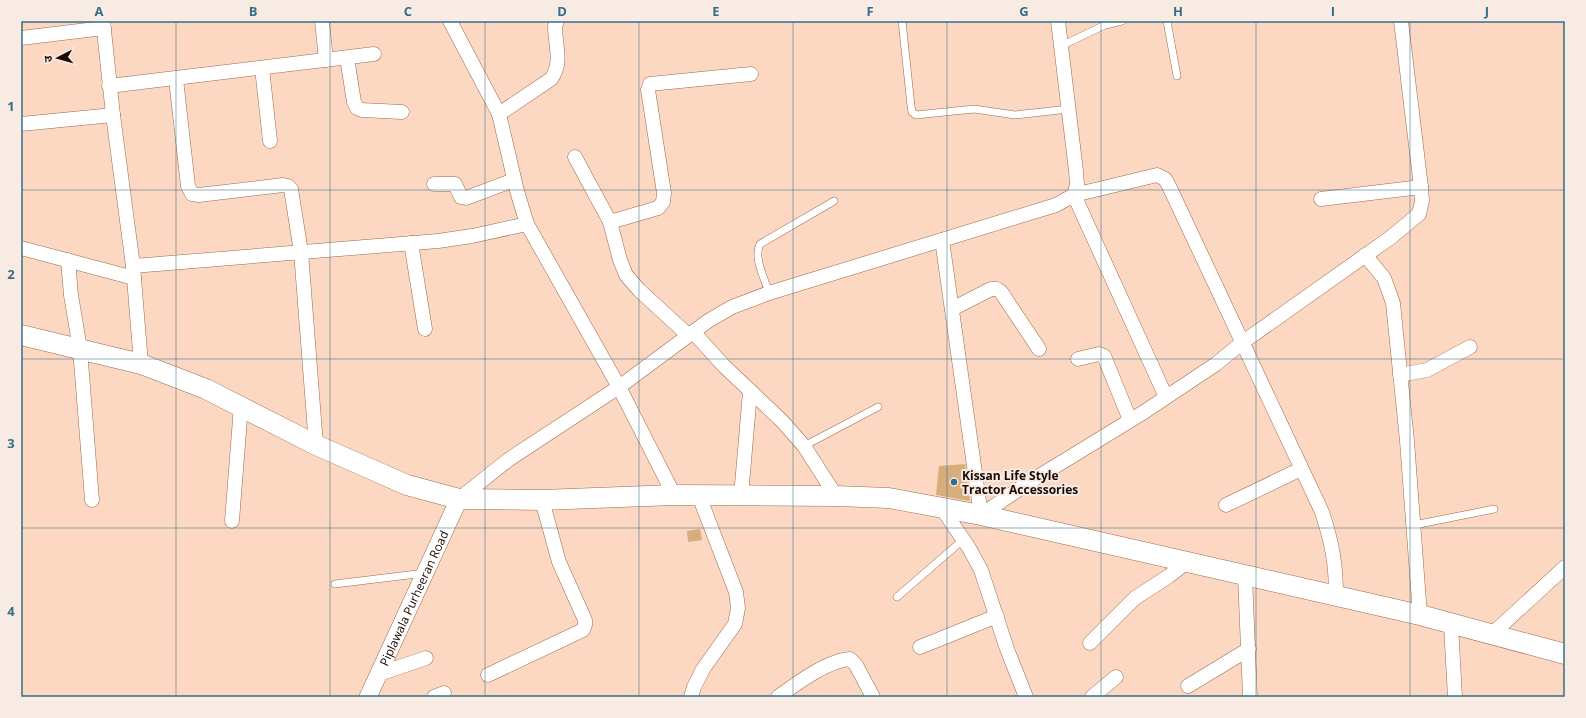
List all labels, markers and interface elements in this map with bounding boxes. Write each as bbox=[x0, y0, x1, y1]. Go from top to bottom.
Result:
text: A bbox=[95, 2, 104, 20]
text: B bbox=[249, 2, 258, 20]
text: C bbox=[404, 2, 412, 20]
text: D bbox=[557, 2, 567, 20]
text: E bbox=[712, 2, 720, 20]
text: F bbox=[866, 2, 874, 20]
text: G bbox=[1019, 2, 1029, 20]
text: H bbox=[1173, 2, 1183, 20]
text: I bbox=[1331, 2, 1335, 20]
text: J bbox=[1484, 2, 1489, 20]
north arrow bbox=[38, 38, 78, 78]
text: उ bbox=[40, 55, 55, 63]
text: 1 bbox=[7, 97, 15, 115]
text: 2 bbox=[7, 265, 15, 283]
text: 3 bbox=[7, 434, 15, 452]
place label: Kissan Life Style Tractor Accessories bbox=[962, 467, 1078, 498]
marker: Kissan Life Style Tractor Accessories bbox=[949, 477, 959, 487]
street label: Piplawala Purheeran Road bbox=[375, 528, 452, 668]
text: 4 bbox=[7, 602, 15, 620]

